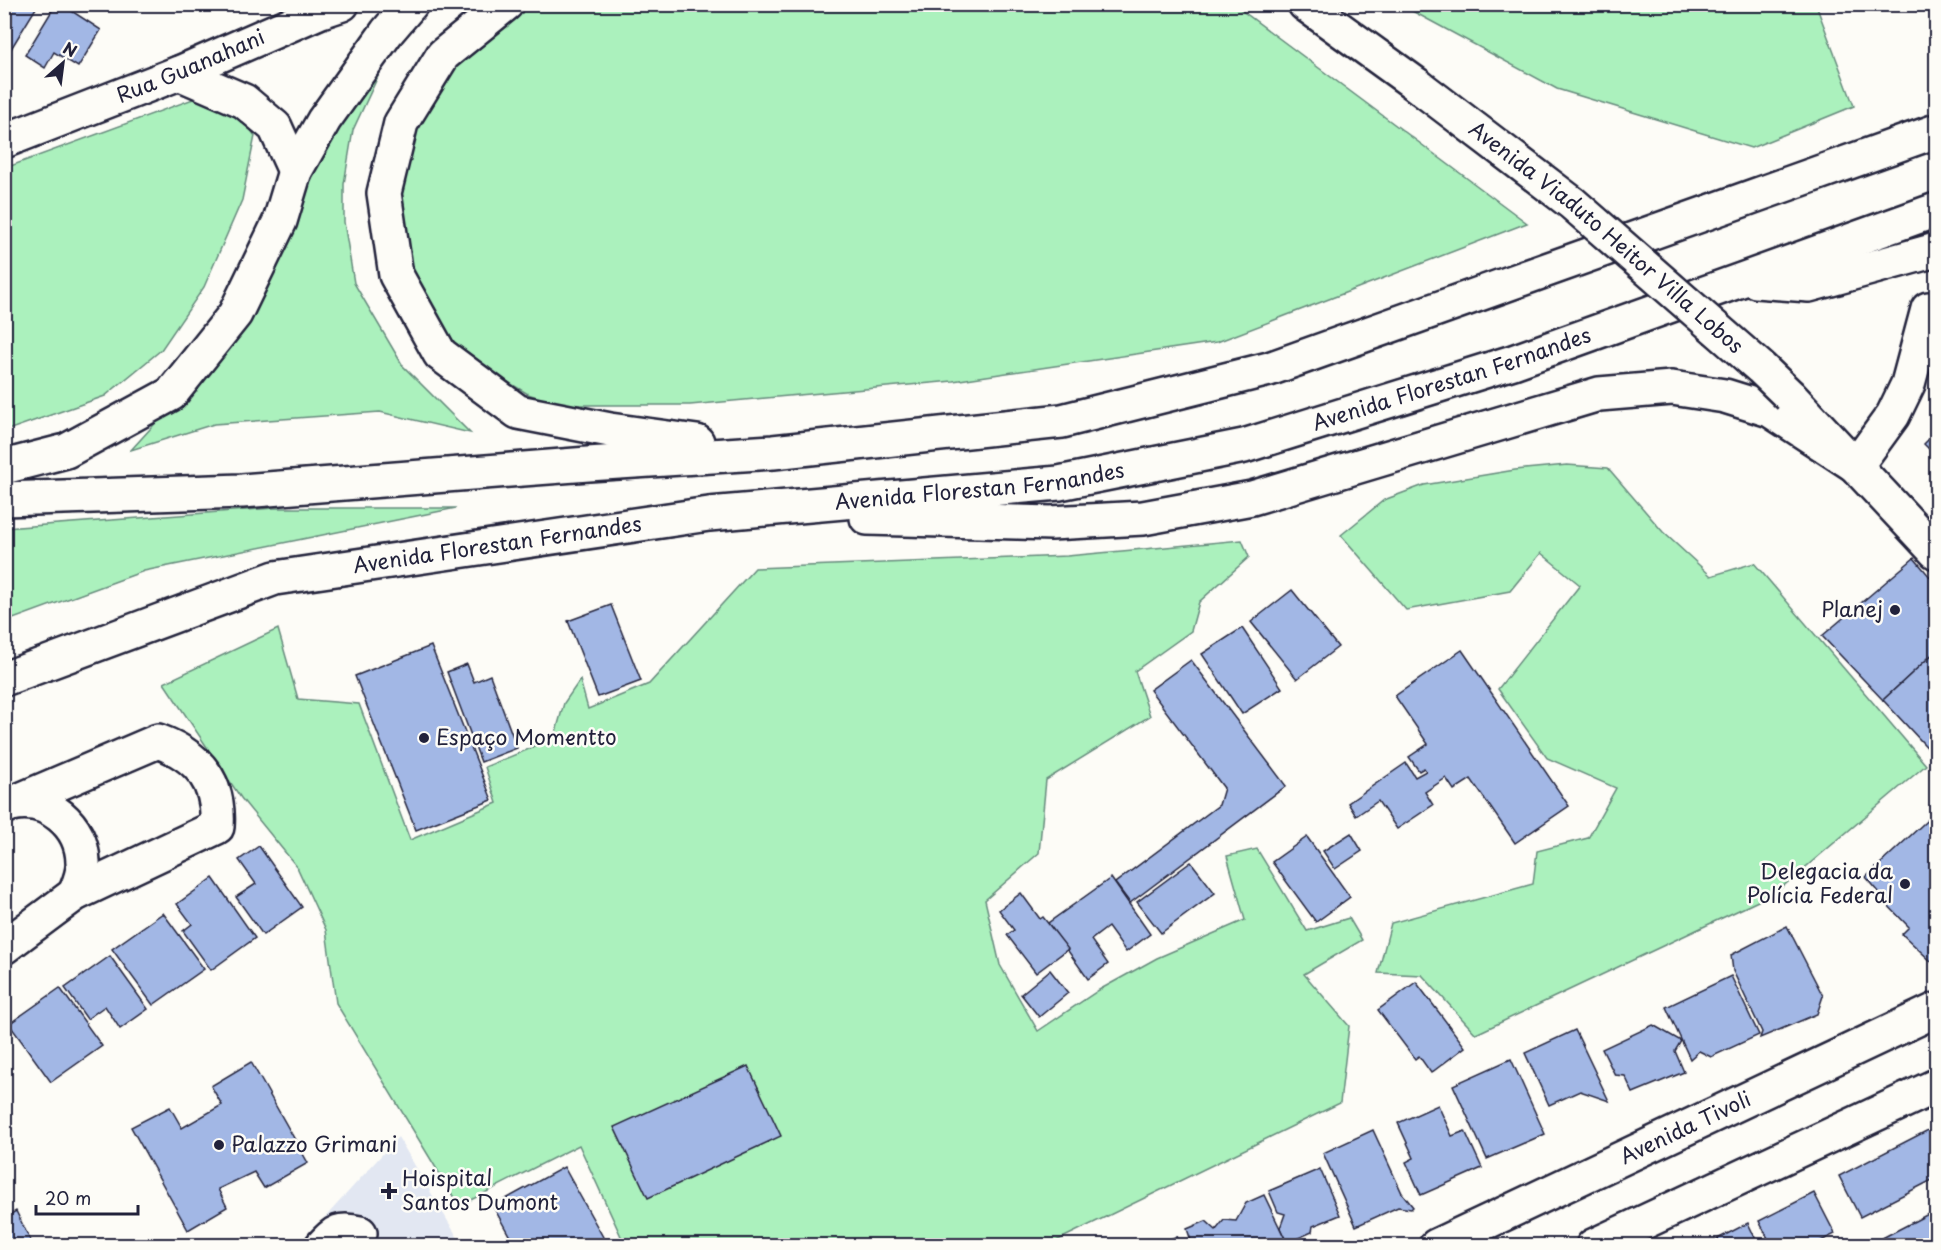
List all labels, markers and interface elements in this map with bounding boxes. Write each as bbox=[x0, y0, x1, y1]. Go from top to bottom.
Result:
street label: Rua Guanahani bbox=[111, 20, 269, 110]
north arrow bbox=[33, 33, 93, 93]
text: N bbox=[59, 35, 82, 62]
street label: Avenida Viaduto Heitor Villa Lobos bbox=[1463, 112, 1752, 360]
street label: Avenida Florestan Fernandes bbox=[1308, 317, 1595, 438]
street label: Avenida Florestan Fernandes bbox=[833, 452, 1127, 517]
street label: Avenida Florestan Fernandes bbox=[351, 506, 643, 580]
place label: Planej bbox=[1821, 592, 1883, 624]
marker: Planej bbox=[1888, 603, 1902, 617]
place label: Espaço Momentto bbox=[436, 720, 617, 752]
marker: Espaço Momentto bbox=[417, 731, 431, 745]
place label: Delegacia da Polícia Federal bbox=[1747, 854, 1894, 910]
marker: Delegacia da Polícia Federal bbox=[1898, 877, 1912, 891]
street label: Avenida Tivoli bbox=[1614, 1082, 1756, 1171]
place label: Palazzo Grimani bbox=[231, 1127, 397, 1159]
marker: Palazzo Grimani bbox=[212, 1138, 226, 1152]
place label: Hoispital Santos Dumont bbox=[402, 1161, 558, 1217]
scale bar bbox=[36, 1178, 138, 1216]
marker: Hoispital Santos Dumont bbox=[380, 1182, 398, 1200]
text: 20 m bbox=[45, 1184, 91, 1211]

